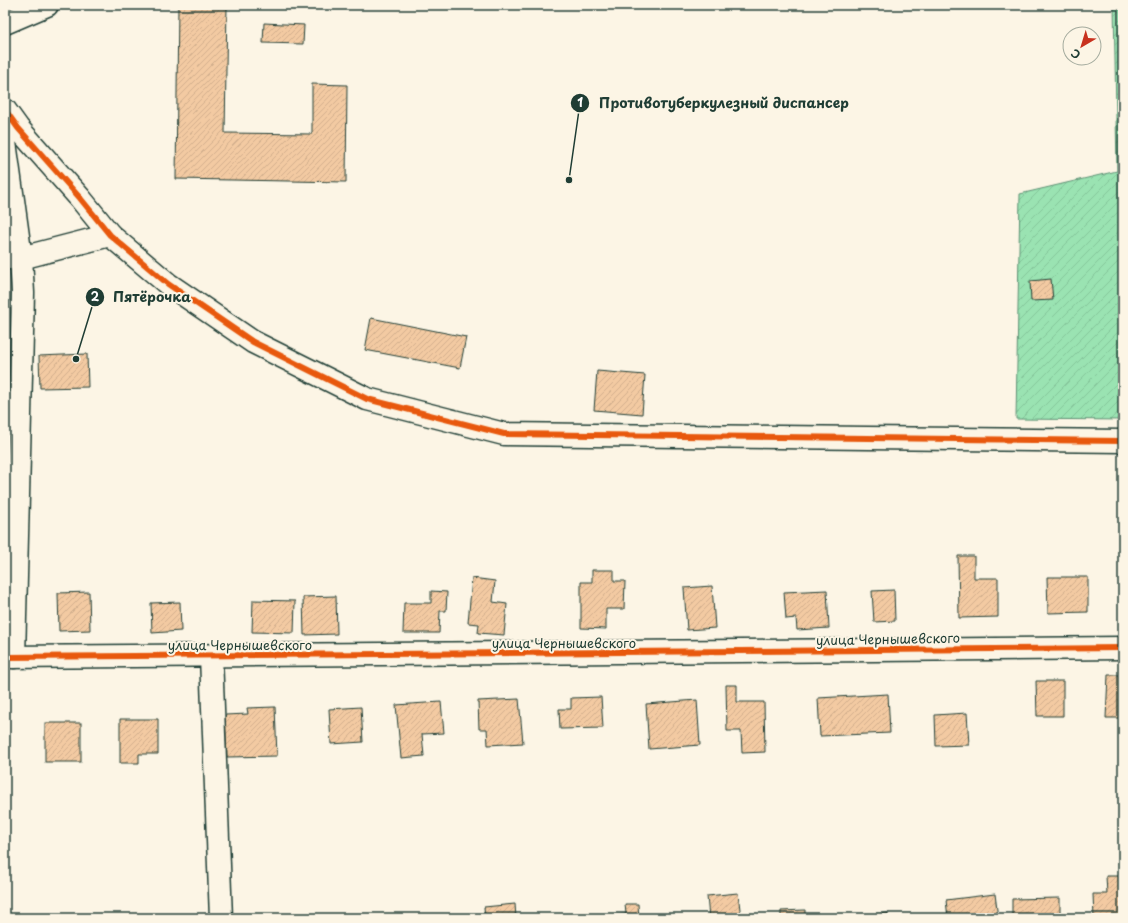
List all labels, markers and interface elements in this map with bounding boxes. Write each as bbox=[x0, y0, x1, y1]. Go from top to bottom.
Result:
north arrow bbox=[1062, 26, 1102, 66]
text: С bbox=[1067, 45, 1084, 64]
callout: Противотуберкулезный диспансер bbox=[570, 90, 857, 116]
text: Противотуберкулезный диспансер bbox=[599, 92, 849, 113]
text: 1 bbox=[577, 93, 583, 111]
callout: Пятёрочка bbox=[85, 284, 198, 310]
text: Пятёрочка bbox=[113, 286, 191, 307]
text: 2 bbox=[91, 287, 100, 305]
street label: улица Чернышевского bbox=[816, 628, 960, 649]
street label: улица Чернышевского bbox=[492, 633, 636, 652]
street label: улица Чернышевского bbox=[168, 635, 312, 654]

